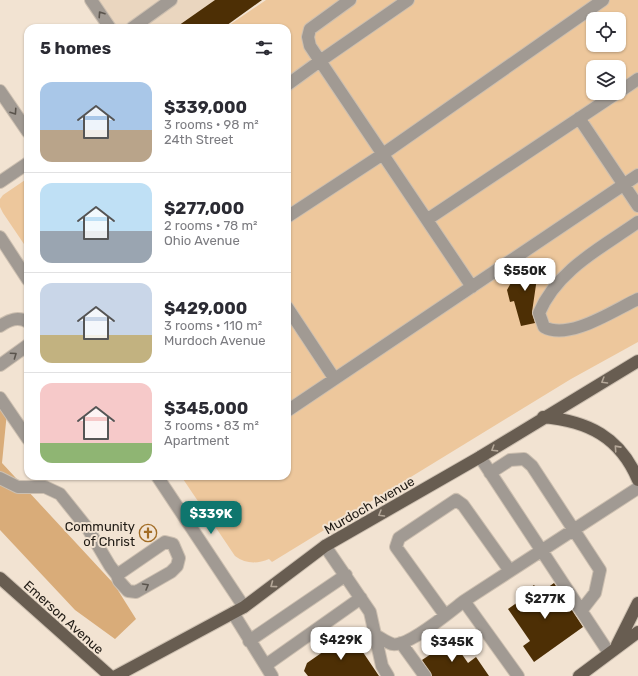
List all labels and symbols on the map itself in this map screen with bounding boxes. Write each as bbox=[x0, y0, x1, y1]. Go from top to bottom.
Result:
one-way arrow bbox=[98, 11, 106, 18]
one-way arrow bbox=[9, 107, 16, 114]
pin: $550K bbox=[497, 258, 553, 292]
one-way arrow bbox=[10, 352, 17, 360]
one-way arrow bbox=[601, 376, 608, 383]
one-way arrow bbox=[491, 444, 498, 451]
one-way arrow bbox=[614, 445, 622, 453]
street label: Murdoch Avenue bbox=[321, 474, 417, 537]
pin: $339K bbox=[183, 501, 239, 535]
one-way arrow bbox=[378, 509, 385, 516]
place label: Community of Christ bbox=[65, 519, 135, 549]
church icon: Community of Christ bbox=[138, 523, 158, 543]
street label: Emerson Avenue bbox=[21, 578, 107, 657]
one-way arrow bbox=[270, 581, 277, 588]
one-way arrow bbox=[141, 584, 149, 591]
pin: $277K bbox=[517, 586, 573, 620]
pin: $429K bbox=[313, 627, 369, 661]
pin: $345K bbox=[424, 629, 480, 663]

